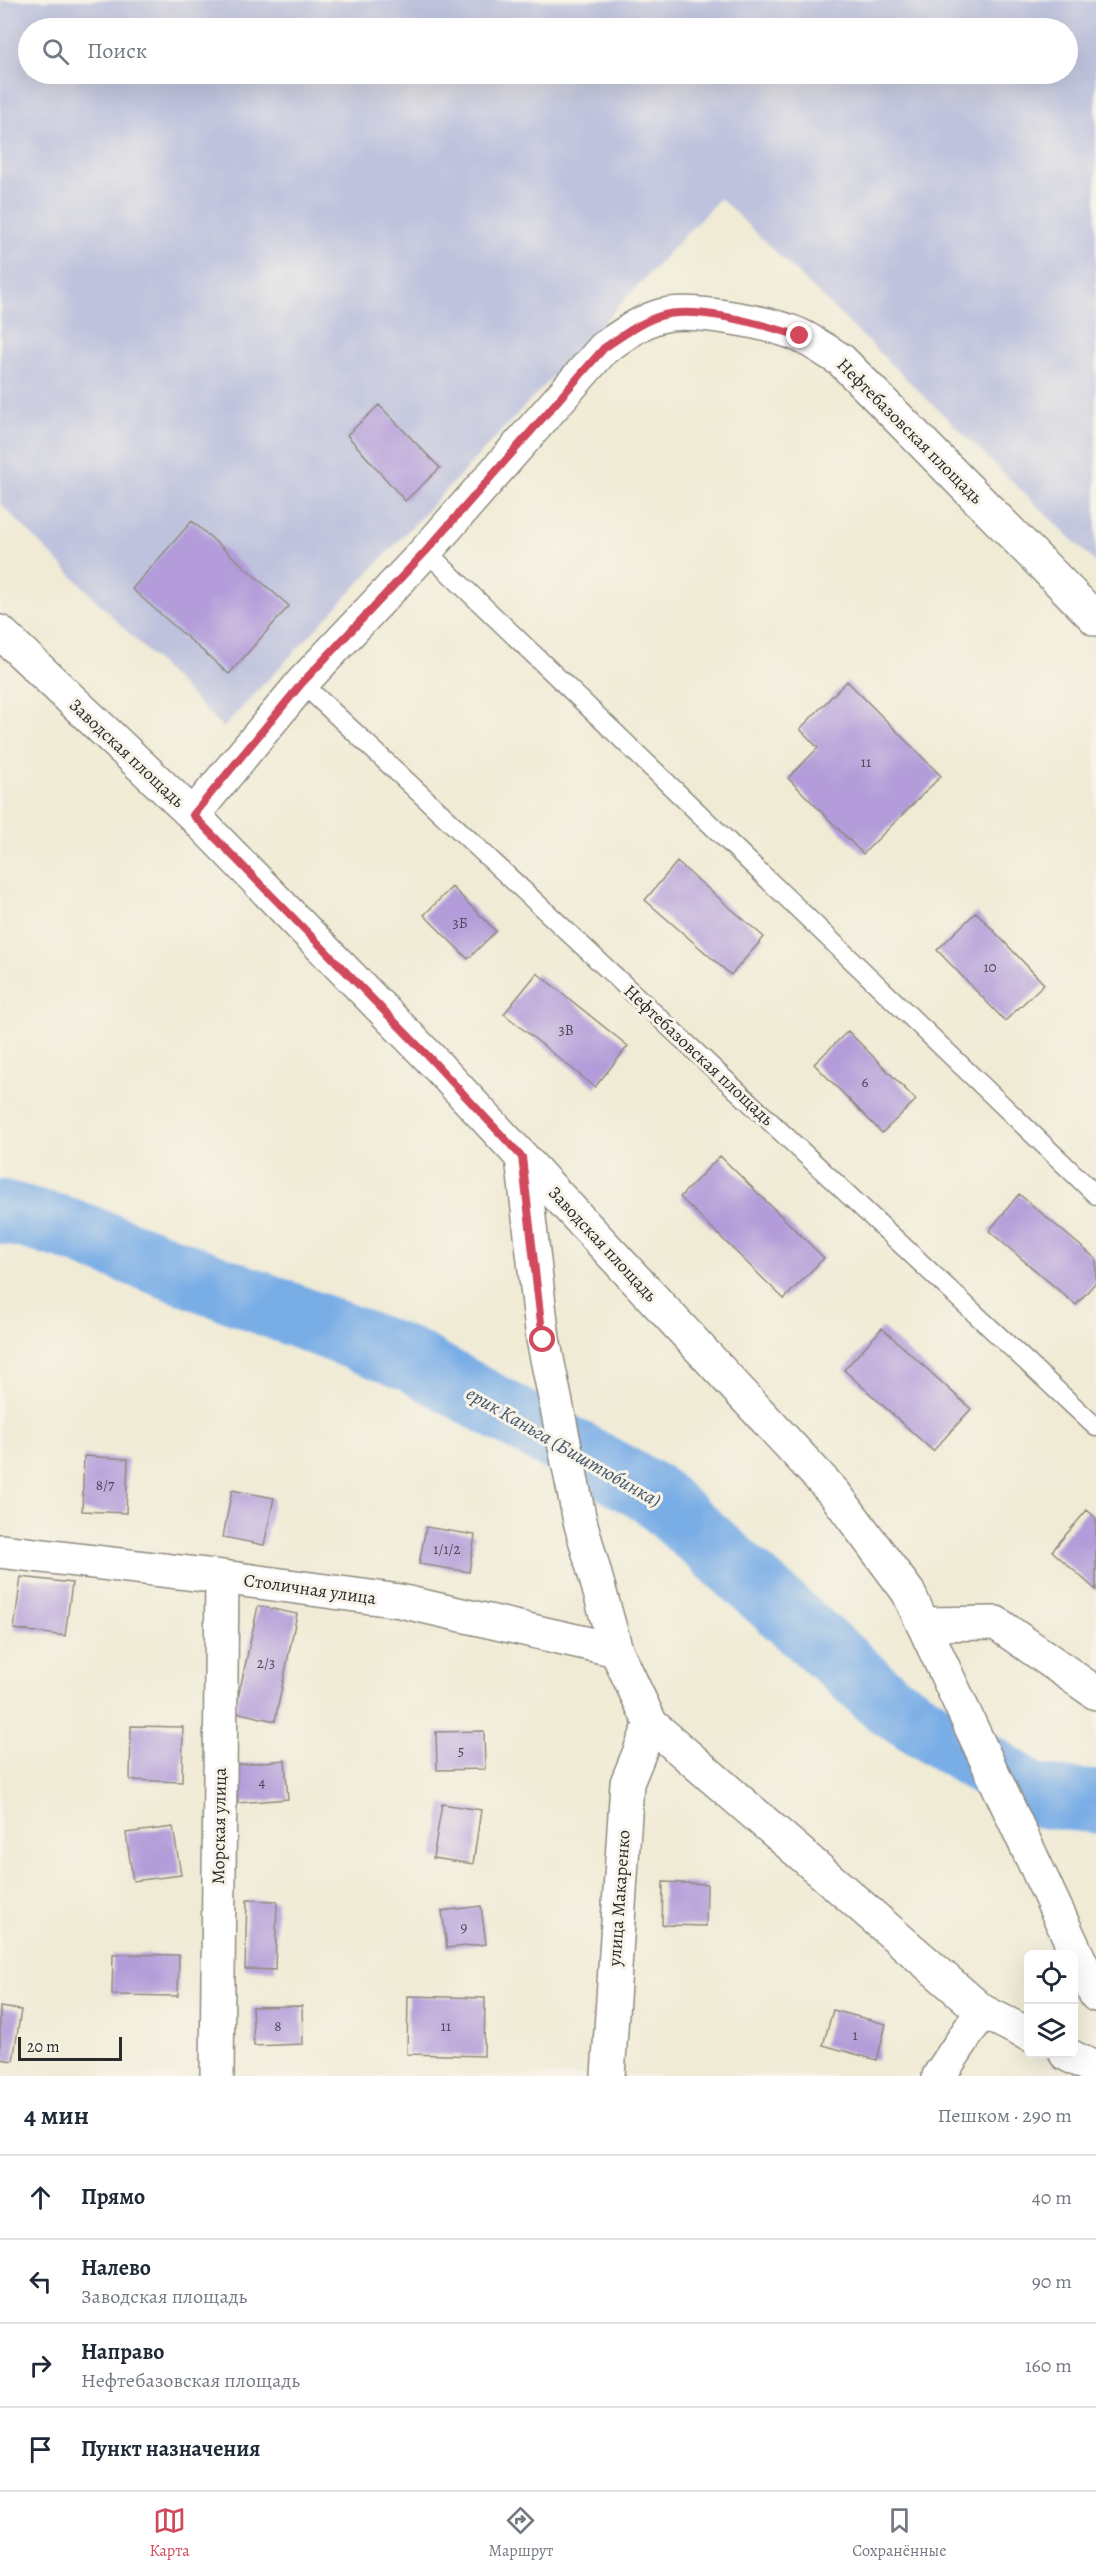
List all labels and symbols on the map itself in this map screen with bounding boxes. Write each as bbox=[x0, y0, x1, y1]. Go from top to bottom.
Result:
route end bbox=[786, 322, 812, 348]
street label: Нефтебазовская площадь bbox=[832, 353, 988, 509]
street label: Заводская площадь bbox=[64, 693, 190, 813]
house number: 11 bbox=[861, 752, 871, 772]
house number: 3Б bbox=[452, 913, 468, 933]
house number: 10 bbox=[983, 957, 997, 977]
street label: Нефтебазовская площадь bbox=[619, 979, 779, 1131]
house number: 3В bbox=[558, 1020, 574, 1040]
house number: 6 bbox=[862, 1072, 869, 1092]
street label: Заводская площадь bbox=[543, 1181, 663, 1307]
route start bbox=[529, 1326, 555, 1352]
water label: ерик Каньга (Биштюбинка) bbox=[461, 1380, 667, 1514]
house number: 8/7 bbox=[96, 1475, 115, 1495]
house number: 1/1/2 bbox=[433, 1539, 461, 1559]
street label: Столичная улица bbox=[242, 1568, 378, 1610]
house number: 2/3 bbox=[257, 1653, 275, 1673]
house number: 5 bbox=[458, 1741, 464, 1761]
street label: Морская улица bbox=[206, 1767, 232, 1885]
house number: 4 bbox=[259, 1772, 266, 1792]
street label: улица Макаренко bbox=[602, 1829, 636, 1968]
house number: 9 bbox=[461, 1917, 468, 1937]
house number: 8 bbox=[274, 2016, 282, 2036]
house number: 11 bbox=[441, 2016, 451, 2036]
house number: 1 bbox=[852, 2025, 858, 2045]
scale bar bbox=[18, 2034, 122, 2062]

